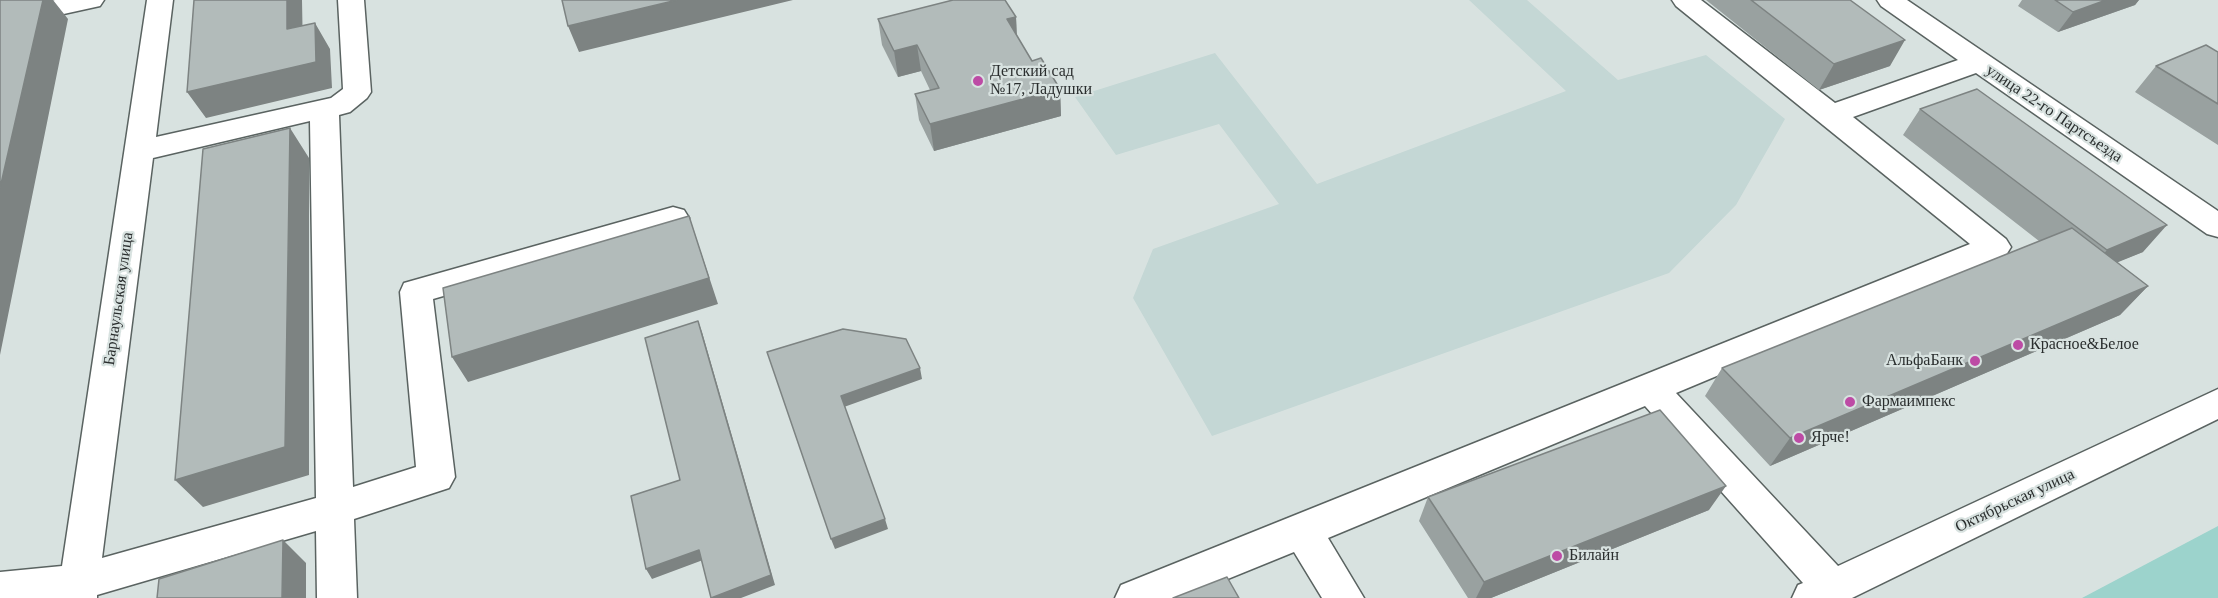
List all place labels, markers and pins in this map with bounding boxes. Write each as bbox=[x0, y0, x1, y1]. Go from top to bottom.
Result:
place label: Детский сад №17, Ладушки bbox=[990, 62, 1092, 100]
marker: Детский сад №17, Ладушки bbox=[971, 74, 985, 88]
place label: Красное&Белое bbox=[2030, 335, 2139, 355]
marker: Красное&Белое bbox=[2011, 338, 2025, 352]
place label: АльфаБанк bbox=[1886, 351, 1963, 371]
marker: АльфаБанк bbox=[1968, 354, 1982, 368]
place label: Фармаимпекс bbox=[1862, 392, 1955, 412]
marker: Фармаимпекс bbox=[1843, 395, 1857, 409]
place label: Ярче! bbox=[1811, 428, 1850, 448]
marker: Ярче! bbox=[1792, 431, 1806, 445]
place label: Билайн bbox=[1569, 546, 1619, 566]
marker: Билайн bbox=[1550, 549, 1564, 563]

